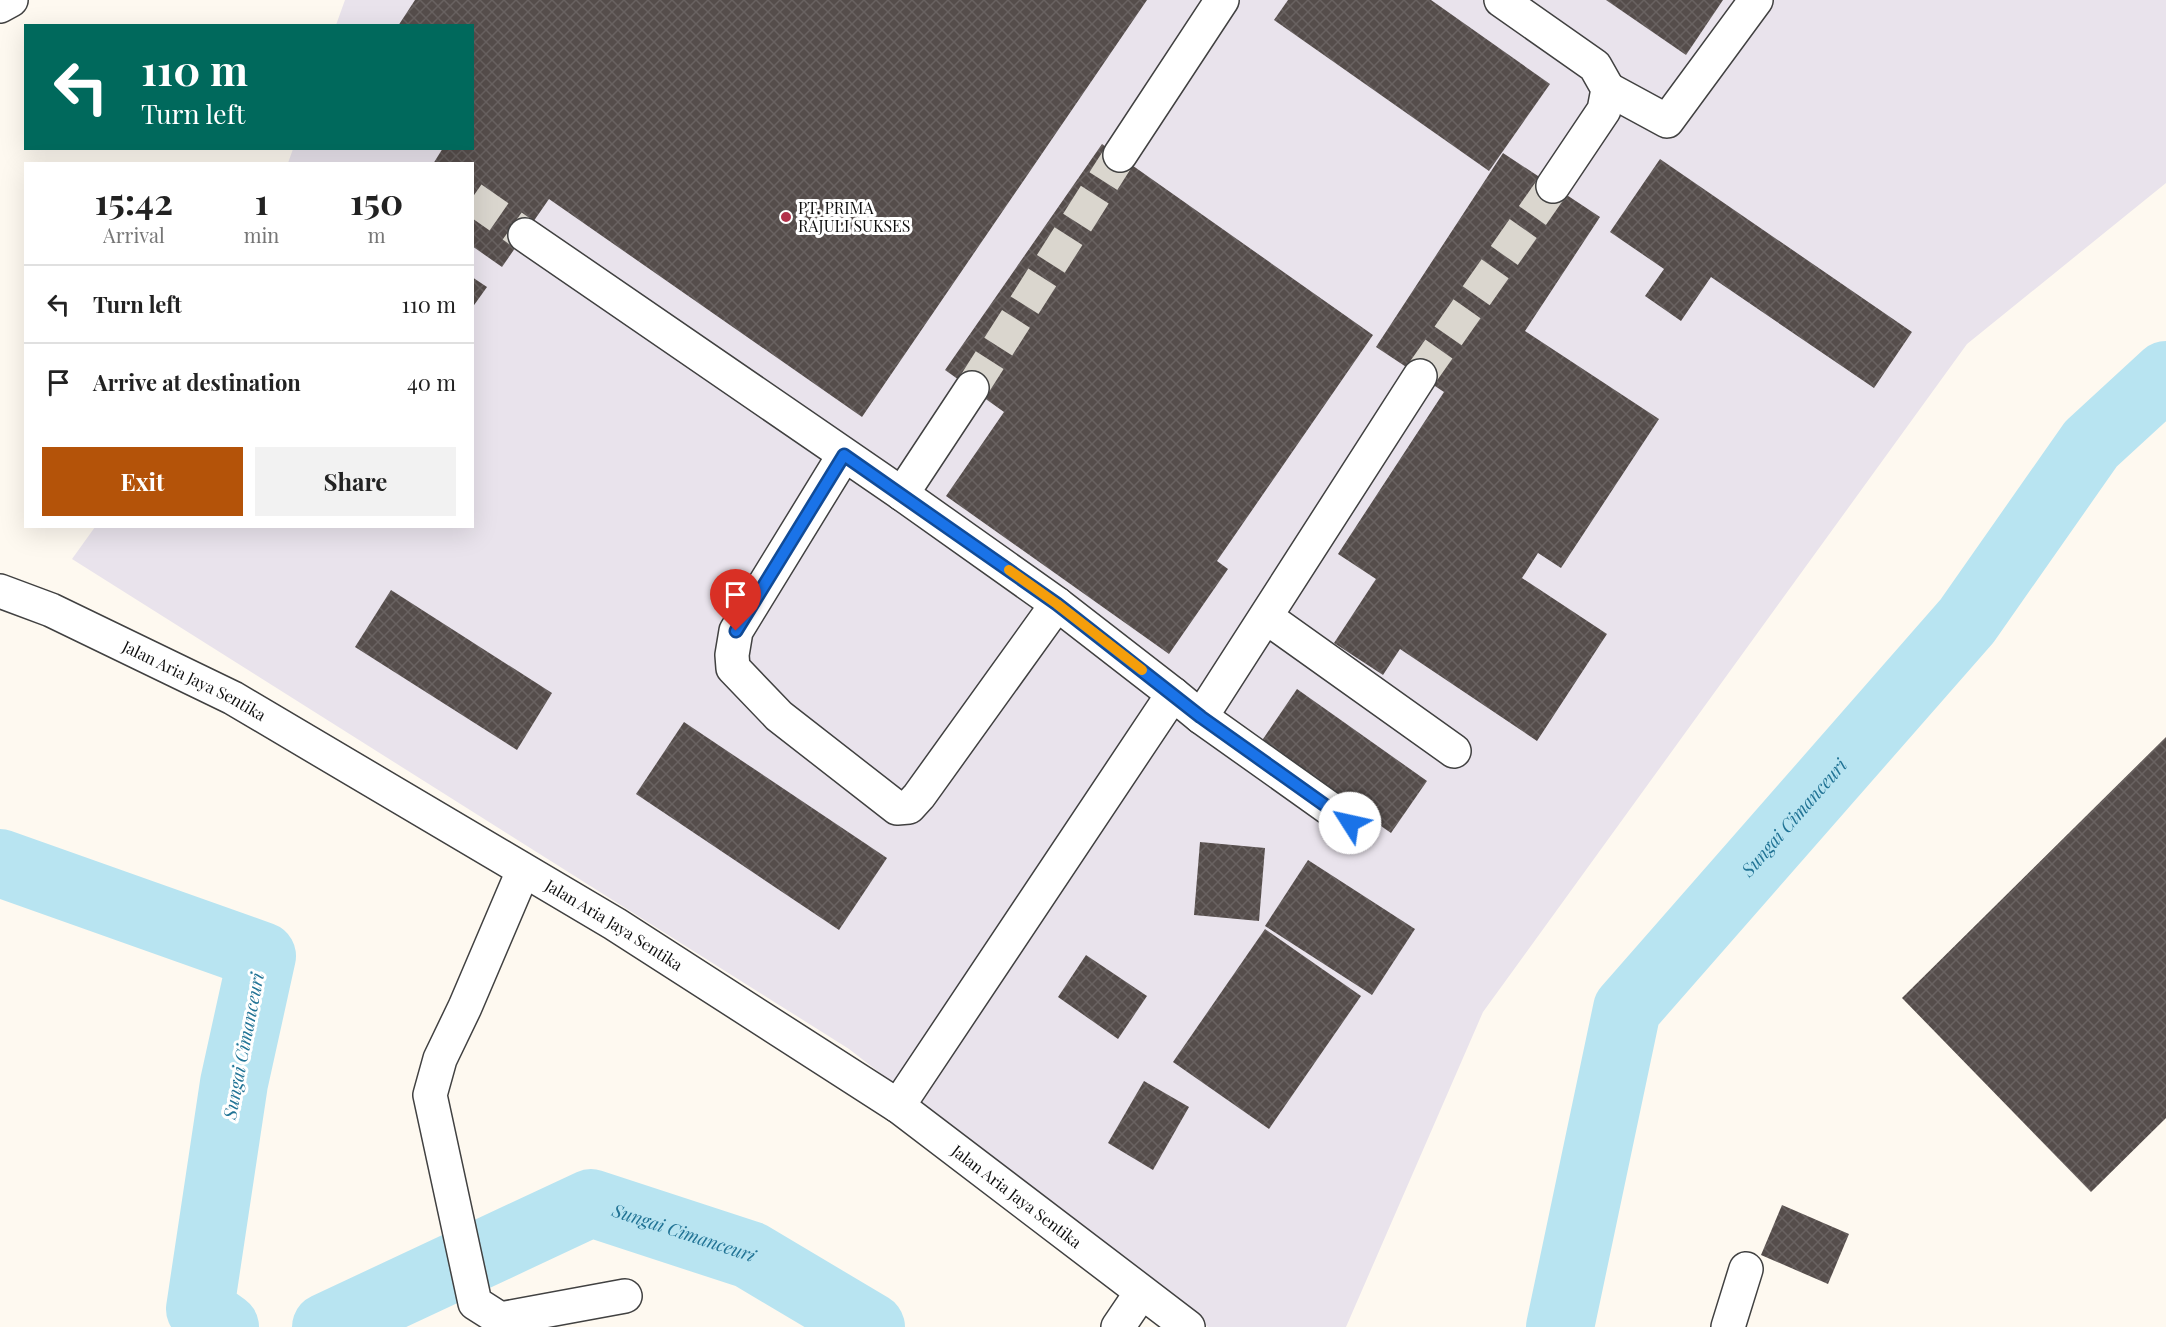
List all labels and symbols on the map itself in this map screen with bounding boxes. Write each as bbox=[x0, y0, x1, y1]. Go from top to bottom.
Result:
place label: PT. PRIMA RAJULI SUKSES bbox=[798, 197, 910, 236]
marker: PT. PRIMA RAJULI SUKSES bbox=[779, 210, 793, 224]
pin bbox=[710, 569, 761, 631]
street label: Jalan Aria Jaya Sentika bbox=[118, 635, 270, 725]
water label: Sungai Cimanceuri bbox=[1735, 753, 1852, 882]
position arrow bbox=[1318, 791, 1382, 855]
street label: Jalan Aria Jaya Sentika bbox=[541, 874, 687, 975]
water label: Sungai Cimanceuri bbox=[217, 970, 269, 1122]
street label: Jalan Aria Jaya Sentika bbox=[947, 1139, 1086, 1252]
water label: Sungai Cimanceuri bbox=[608, 1197, 761, 1267]

